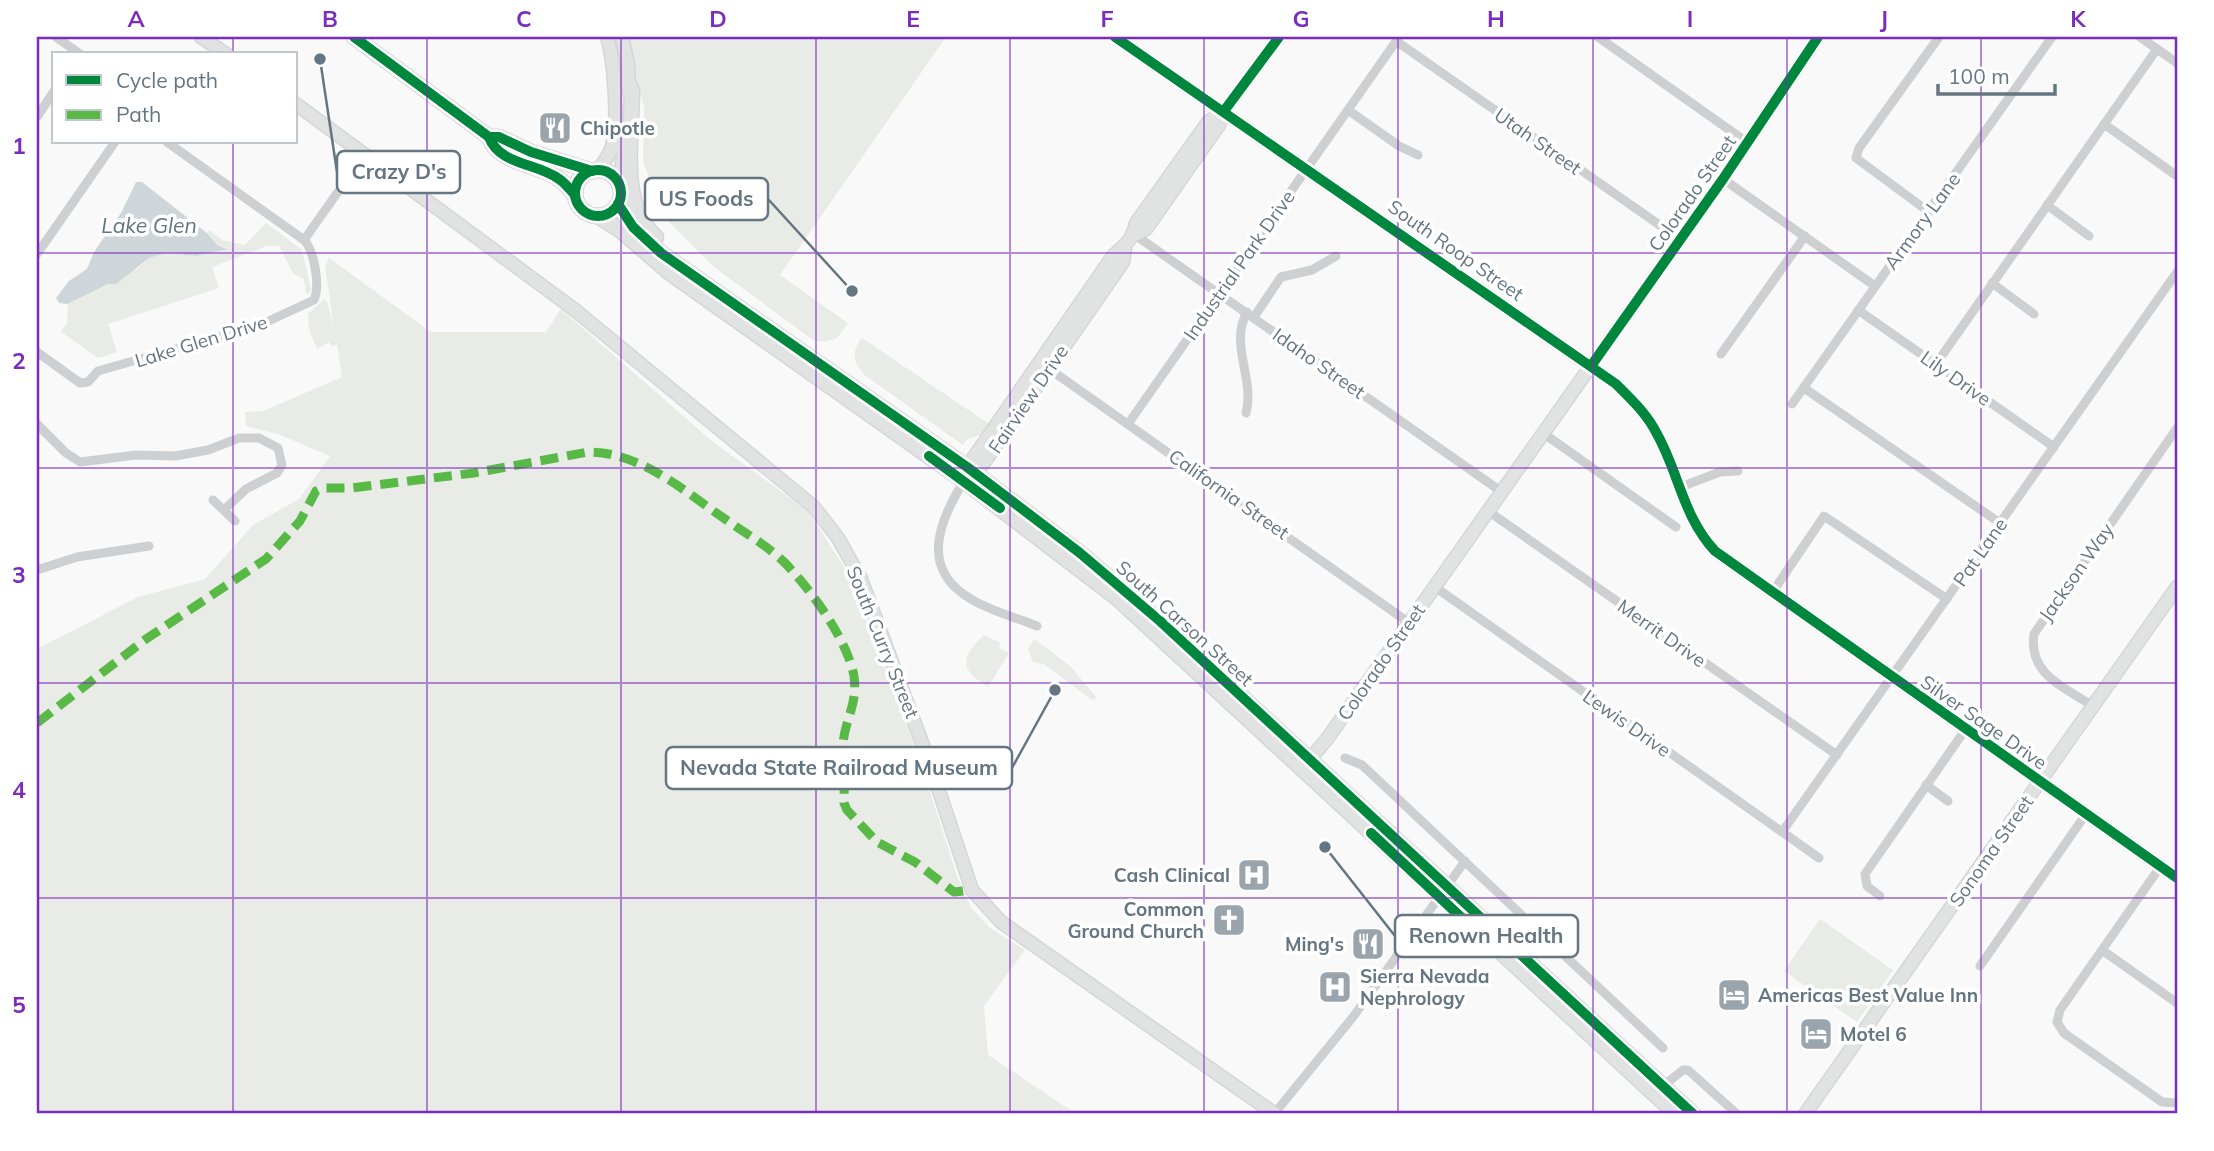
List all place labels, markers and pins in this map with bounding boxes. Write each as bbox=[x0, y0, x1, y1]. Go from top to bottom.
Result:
restaurant icon: Chipotle bbox=[536, 109, 574, 147]
place label: Chipotle bbox=[580, 116, 655, 140]
callout: Crazy D's bbox=[337, 151, 460, 193]
callout: US Foods bbox=[645, 178, 768, 220]
callout: Nevada State Railroad Museum bbox=[666, 747, 1012, 789]
hospital icon: Cash Clinical bbox=[1235, 856, 1273, 894]
place label: Cash Clinical bbox=[1114, 863, 1230, 887]
place label: Common Ground Church bbox=[1067, 897, 1204, 943]
church icon: Common Ground Church bbox=[1210, 901, 1248, 939]
callout: Renown Health bbox=[1395, 915, 1578, 957]
restaurant icon: Ming's bbox=[1349, 925, 1387, 963]
place label: Ming's bbox=[1285, 932, 1344, 956]
place label: Sierra Nevada Nephrology bbox=[1360, 964, 1490, 1010]
hospital icon: Sierra Nevada Nephrology bbox=[1316, 968, 1354, 1006]
hotel icon: Americas Best Value Inn bbox=[1715, 976, 1753, 1014]
place label: Americas Best Value Inn bbox=[1758, 983, 1978, 1007]
hotel icon: Motel 6 bbox=[1797, 1015, 1835, 1053]
place label: Motel 6 bbox=[1840, 1022, 1907, 1046]

